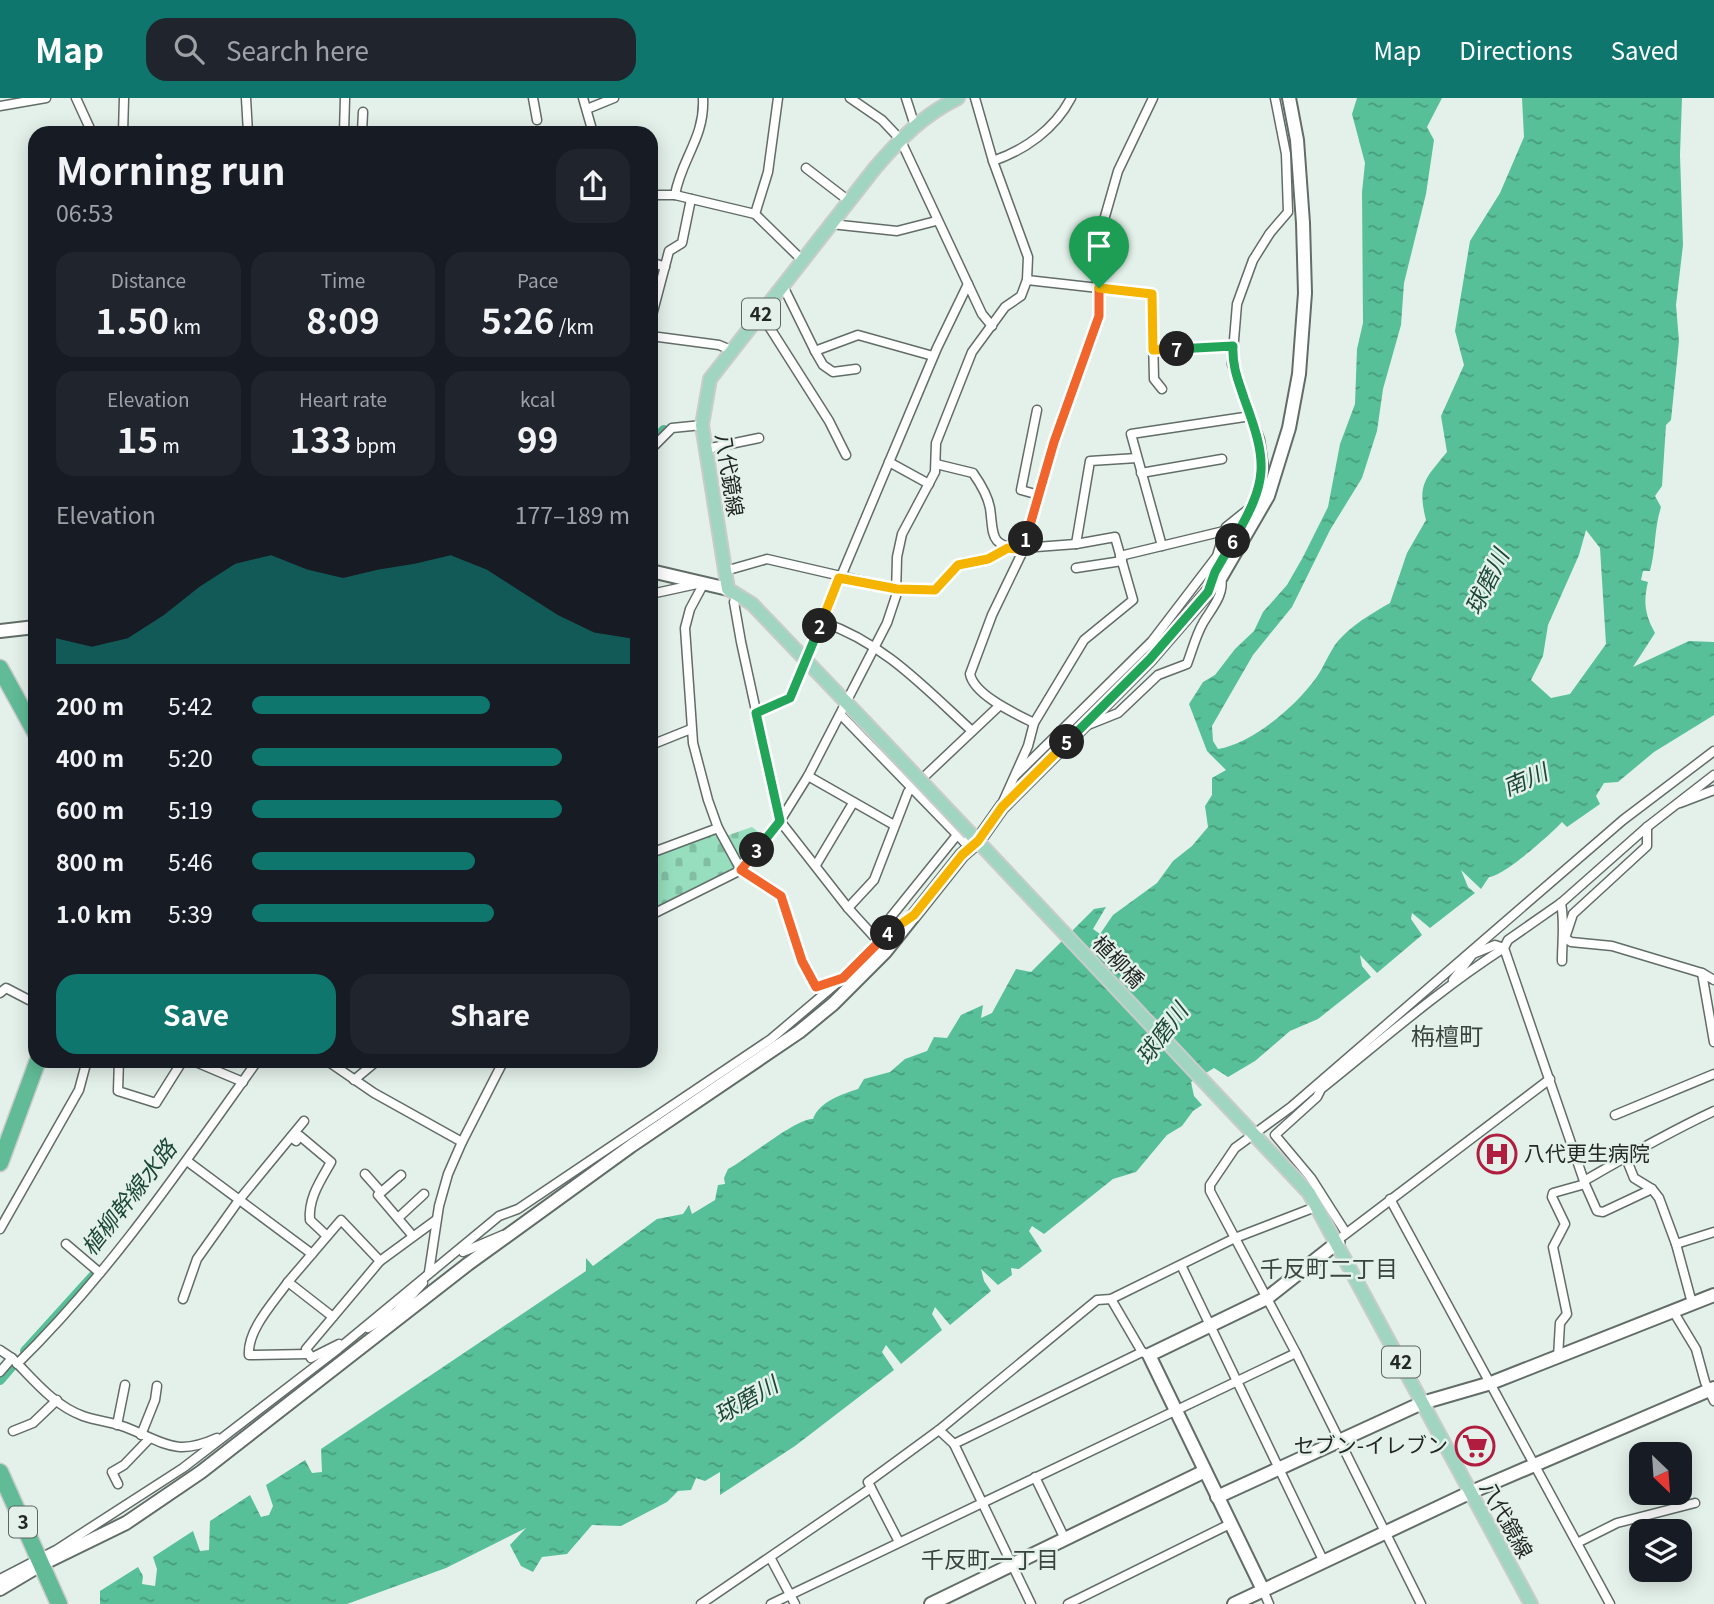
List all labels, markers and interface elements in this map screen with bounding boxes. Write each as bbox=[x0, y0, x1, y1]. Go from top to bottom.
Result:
search box bbox=[146, 18, 636, 81]
text: Map bbox=[35, 25, 104, 73]
icon: search bbox=[170, 30, 208, 68]
text: Search here bbox=[226, 31, 369, 68]
text: Map bbox=[1373, 32, 1421, 67]
text: Directions bbox=[1459, 32, 1573, 67]
text: Saved bbox=[1611, 32, 1679, 67]
text: Morning run bbox=[56, 141, 286, 196]
button: share bbox=[556, 149, 630, 223]
text: 06:53 bbox=[56, 195, 113, 229]
pin bbox=[1069, 216, 1129, 288]
icon: arrive bbox=[1080, 227, 1118, 265]
text: Distance bbox=[111, 266, 186, 293]
text: Time bbox=[321, 266, 365, 293]
text: Pace bbox=[517, 266, 558, 293]
text: 1.50 bbox=[95, 293, 169, 344]
text: 8:09 bbox=[306, 293, 380, 344]
text: 5:26 bbox=[481, 293, 554, 344]
road number: 42 bbox=[742, 298, 780, 330]
text: km bbox=[169, 312, 201, 339]
text: /km bbox=[554, 312, 594, 339]
pin: 7 bbox=[1160, 331, 1194, 366]
text: 7 bbox=[1171, 335, 1182, 362]
text: Elevation bbox=[107, 385, 190, 412]
text: Heart rate bbox=[299, 385, 387, 412]
text: kcal bbox=[520, 385, 555, 412]
text: 15 bbox=[117, 412, 158, 463]
text: 133 bbox=[289, 412, 351, 463]
text: 99 bbox=[517, 412, 558, 463]
text: m bbox=[158, 431, 180, 458]
text: bpm bbox=[351, 431, 397, 458]
street label: 八代鏡線 bbox=[710, 431, 752, 519]
text: Elevation bbox=[56, 497, 156, 531]
text: 177–189 m bbox=[515, 497, 630, 531]
pin: 1 bbox=[1009, 522, 1044, 556]
pin: 6 bbox=[1216, 524, 1250, 558]
text: 1 bbox=[1020, 525, 1031, 552]
text: 6 bbox=[1227, 527, 1238, 554]
water label: 球磨川 bbox=[1455, 540, 1517, 620]
pin: 2 bbox=[802, 608, 838, 644]
text: 2 bbox=[814, 612, 825, 639]
text: 200 m bbox=[56, 688, 124, 722]
text: 5:42 bbox=[168, 688, 213, 722]
pin: 5 bbox=[1050, 724, 1084, 760]
text: 5 bbox=[1061, 728, 1072, 755]
text: 400 m bbox=[56, 740, 124, 774]
text: 5:20 bbox=[168, 740, 213, 774]
water label: 南川 bbox=[1496, 752, 1555, 803]
text: 600 m bbox=[56, 792, 124, 826]
text: 5:19 bbox=[168, 792, 213, 826]
pin: 3 bbox=[740, 832, 774, 868]
text: 3 bbox=[751, 836, 762, 863]
text: 800 m bbox=[56, 844, 124, 878]
text: 5:46 bbox=[168, 844, 213, 878]
text: 1.0 km bbox=[56, 896, 132, 930]
text: 5:39 bbox=[168, 896, 213, 930]
pin: 4 bbox=[870, 916, 906, 950]
text: 4 bbox=[882, 919, 893, 946]
street label: 植柳橋 bbox=[1087, 928, 1152, 994]
button: Save bbox=[56, 974, 336, 1054]
button: Share bbox=[350, 974, 630, 1054]
water label: 球磨川 bbox=[1126, 993, 1197, 1071]
district label: 栴檀町 bbox=[1411, 1017, 1483, 1052]
water label: 植柳幹線水路 bbox=[72, 1130, 185, 1262]
hospital icon: 八代更生病院 bbox=[1476, 1133, 1518, 1175]
place label: 八代更生病院 bbox=[1524, 1137, 1650, 1167]
district label: 千反町二丁目 bbox=[1260, 1250, 1398, 1284]
road number: 42 bbox=[1382, 1346, 1420, 1378]
water label: 球磨川 bbox=[707, 1365, 786, 1430]
supermarket icon: セブン-イレブン bbox=[1454, 1425, 1496, 1467]
place label: セブン-イレブン bbox=[1294, 1429, 1448, 1459]
north arrow bbox=[1629, 1442, 1692, 1505]
map controls bbox=[1629, 1442, 1692, 1582]
street label: 八代鏡線 bbox=[1474, 1475, 1541, 1563]
road number: 3 bbox=[9, 1506, 37, 1538]
button: layers bbox=[1629, 1519, 1692, 1582]
district label: 千反町一丁目 bbox=[921, 1541, 1059, 1575]

